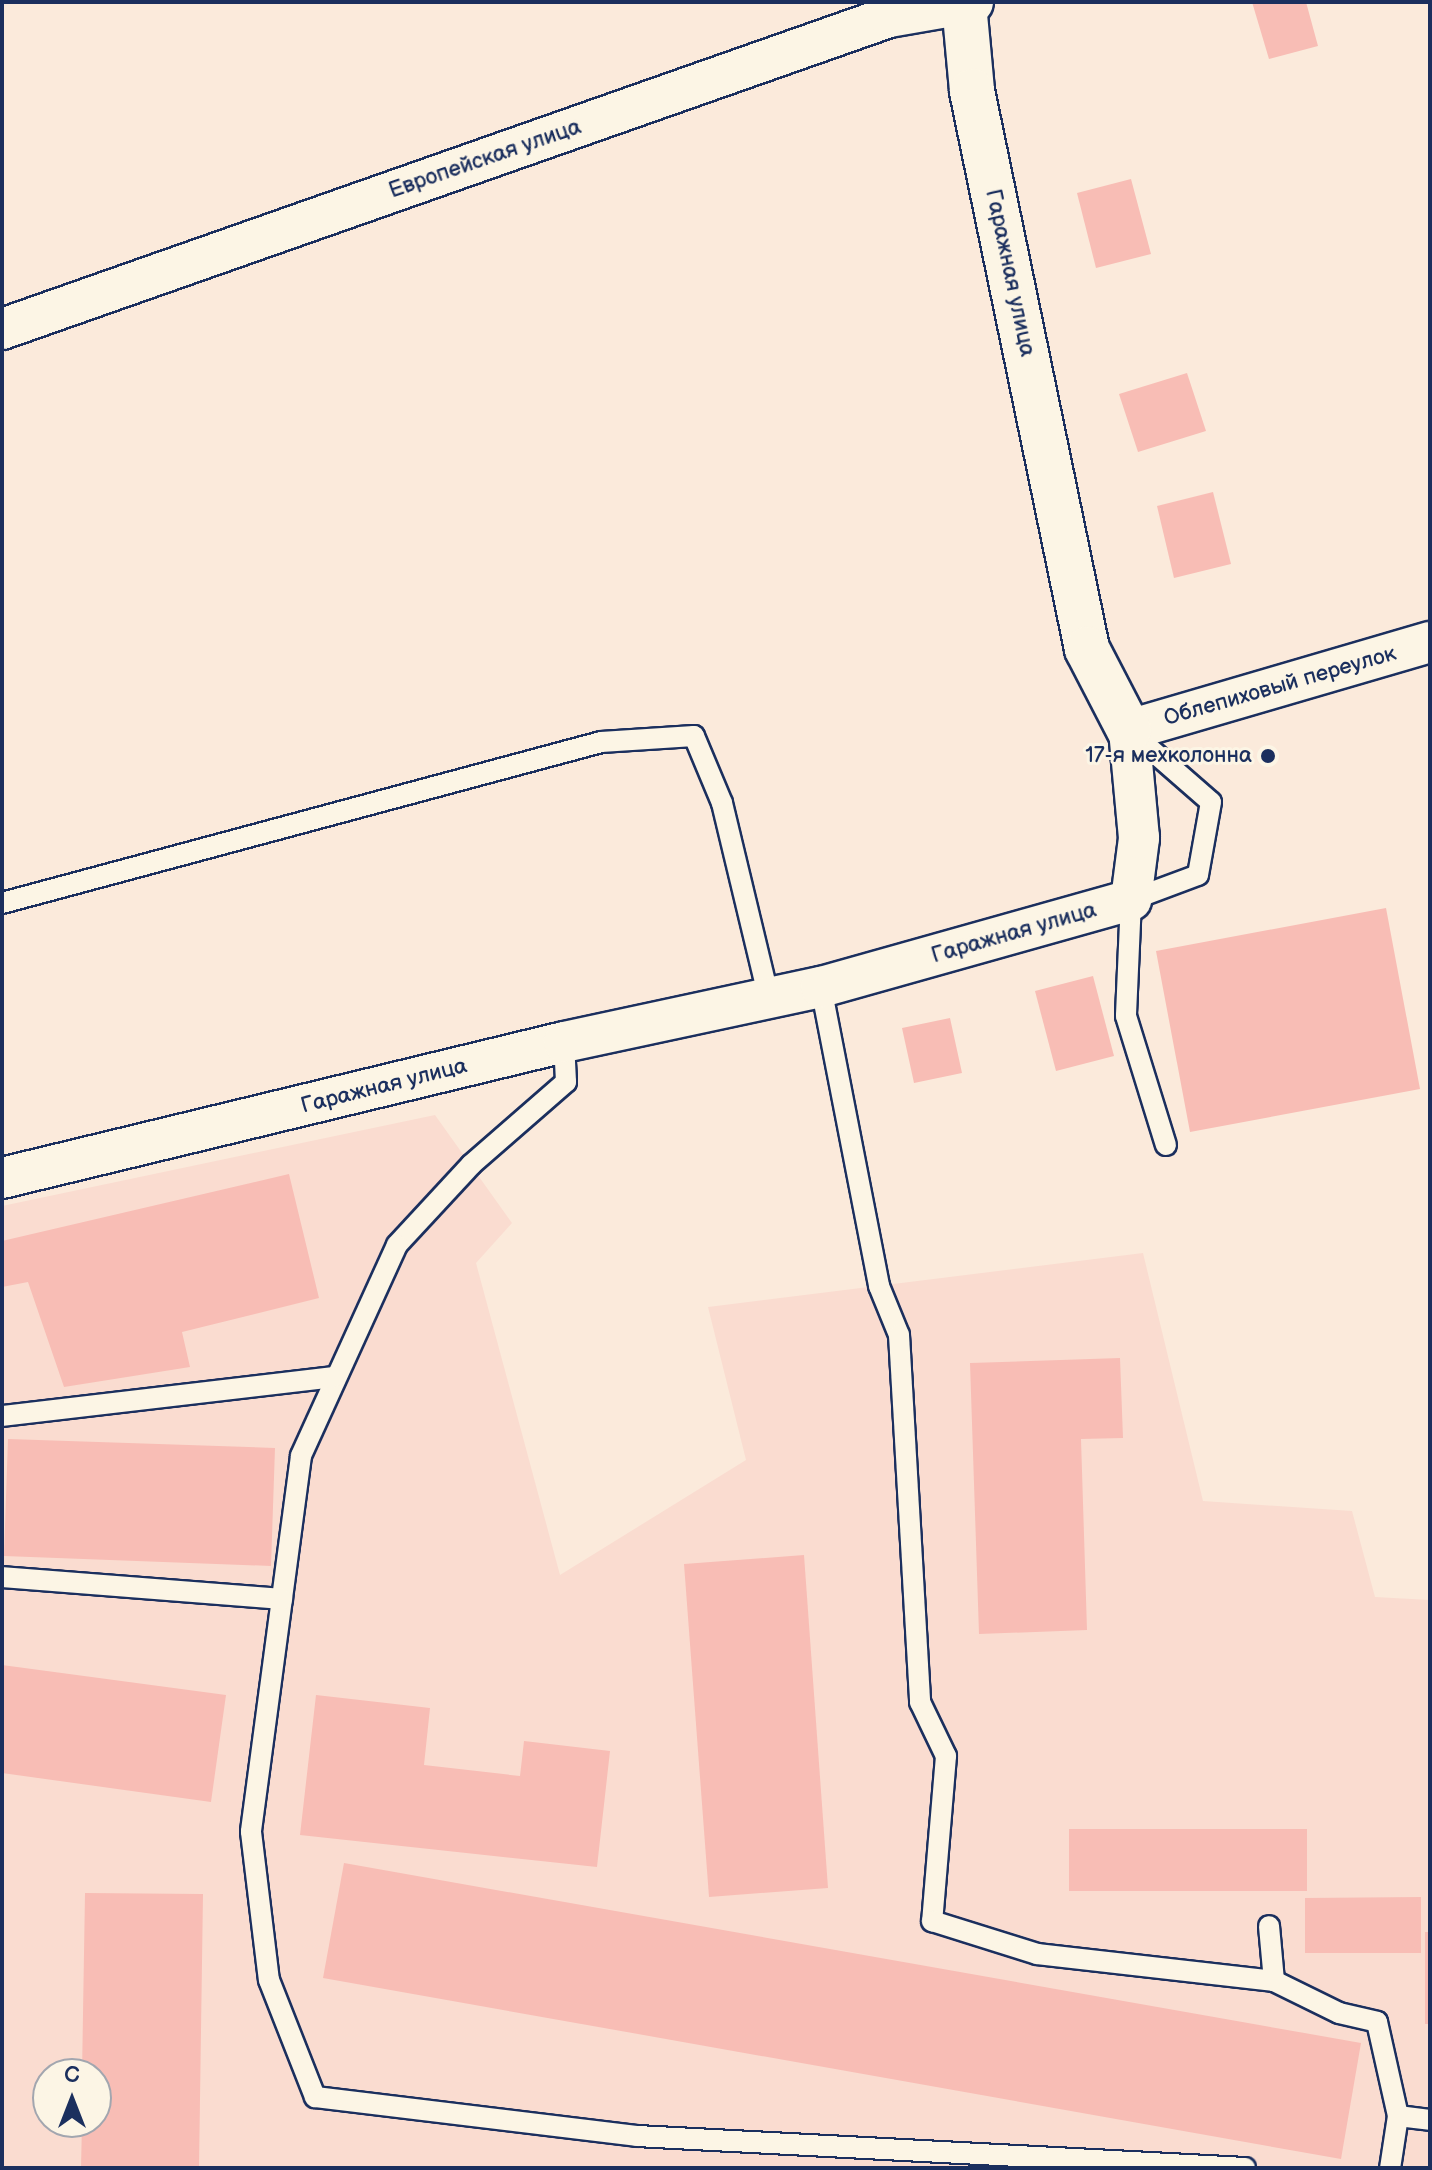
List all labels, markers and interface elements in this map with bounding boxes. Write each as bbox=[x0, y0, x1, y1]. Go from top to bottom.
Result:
street label: Европейская улица bbox=[385, 114, 585, 204]
street label: Гаражная улица bbox=[979, 187, 1041, 359]
street label: Облепиховый переулок bbox=[1161, 640, 1399, 732]
place label: 17-я мехколонна bbox=[1085, 743, 1252, 769]
marker: 17-я мехколонна bbox=[1259, 747, 1277, 765]
street label: Гаражная улица bbox=[928, 897, 1100, 969]
street label: Гаражная улица bbox=[298, 1053, 470, 1119]
north arrow bbox=[32, 2058, 112, 2138]
text: С bbox=[64, 2062, 80, 2089]

